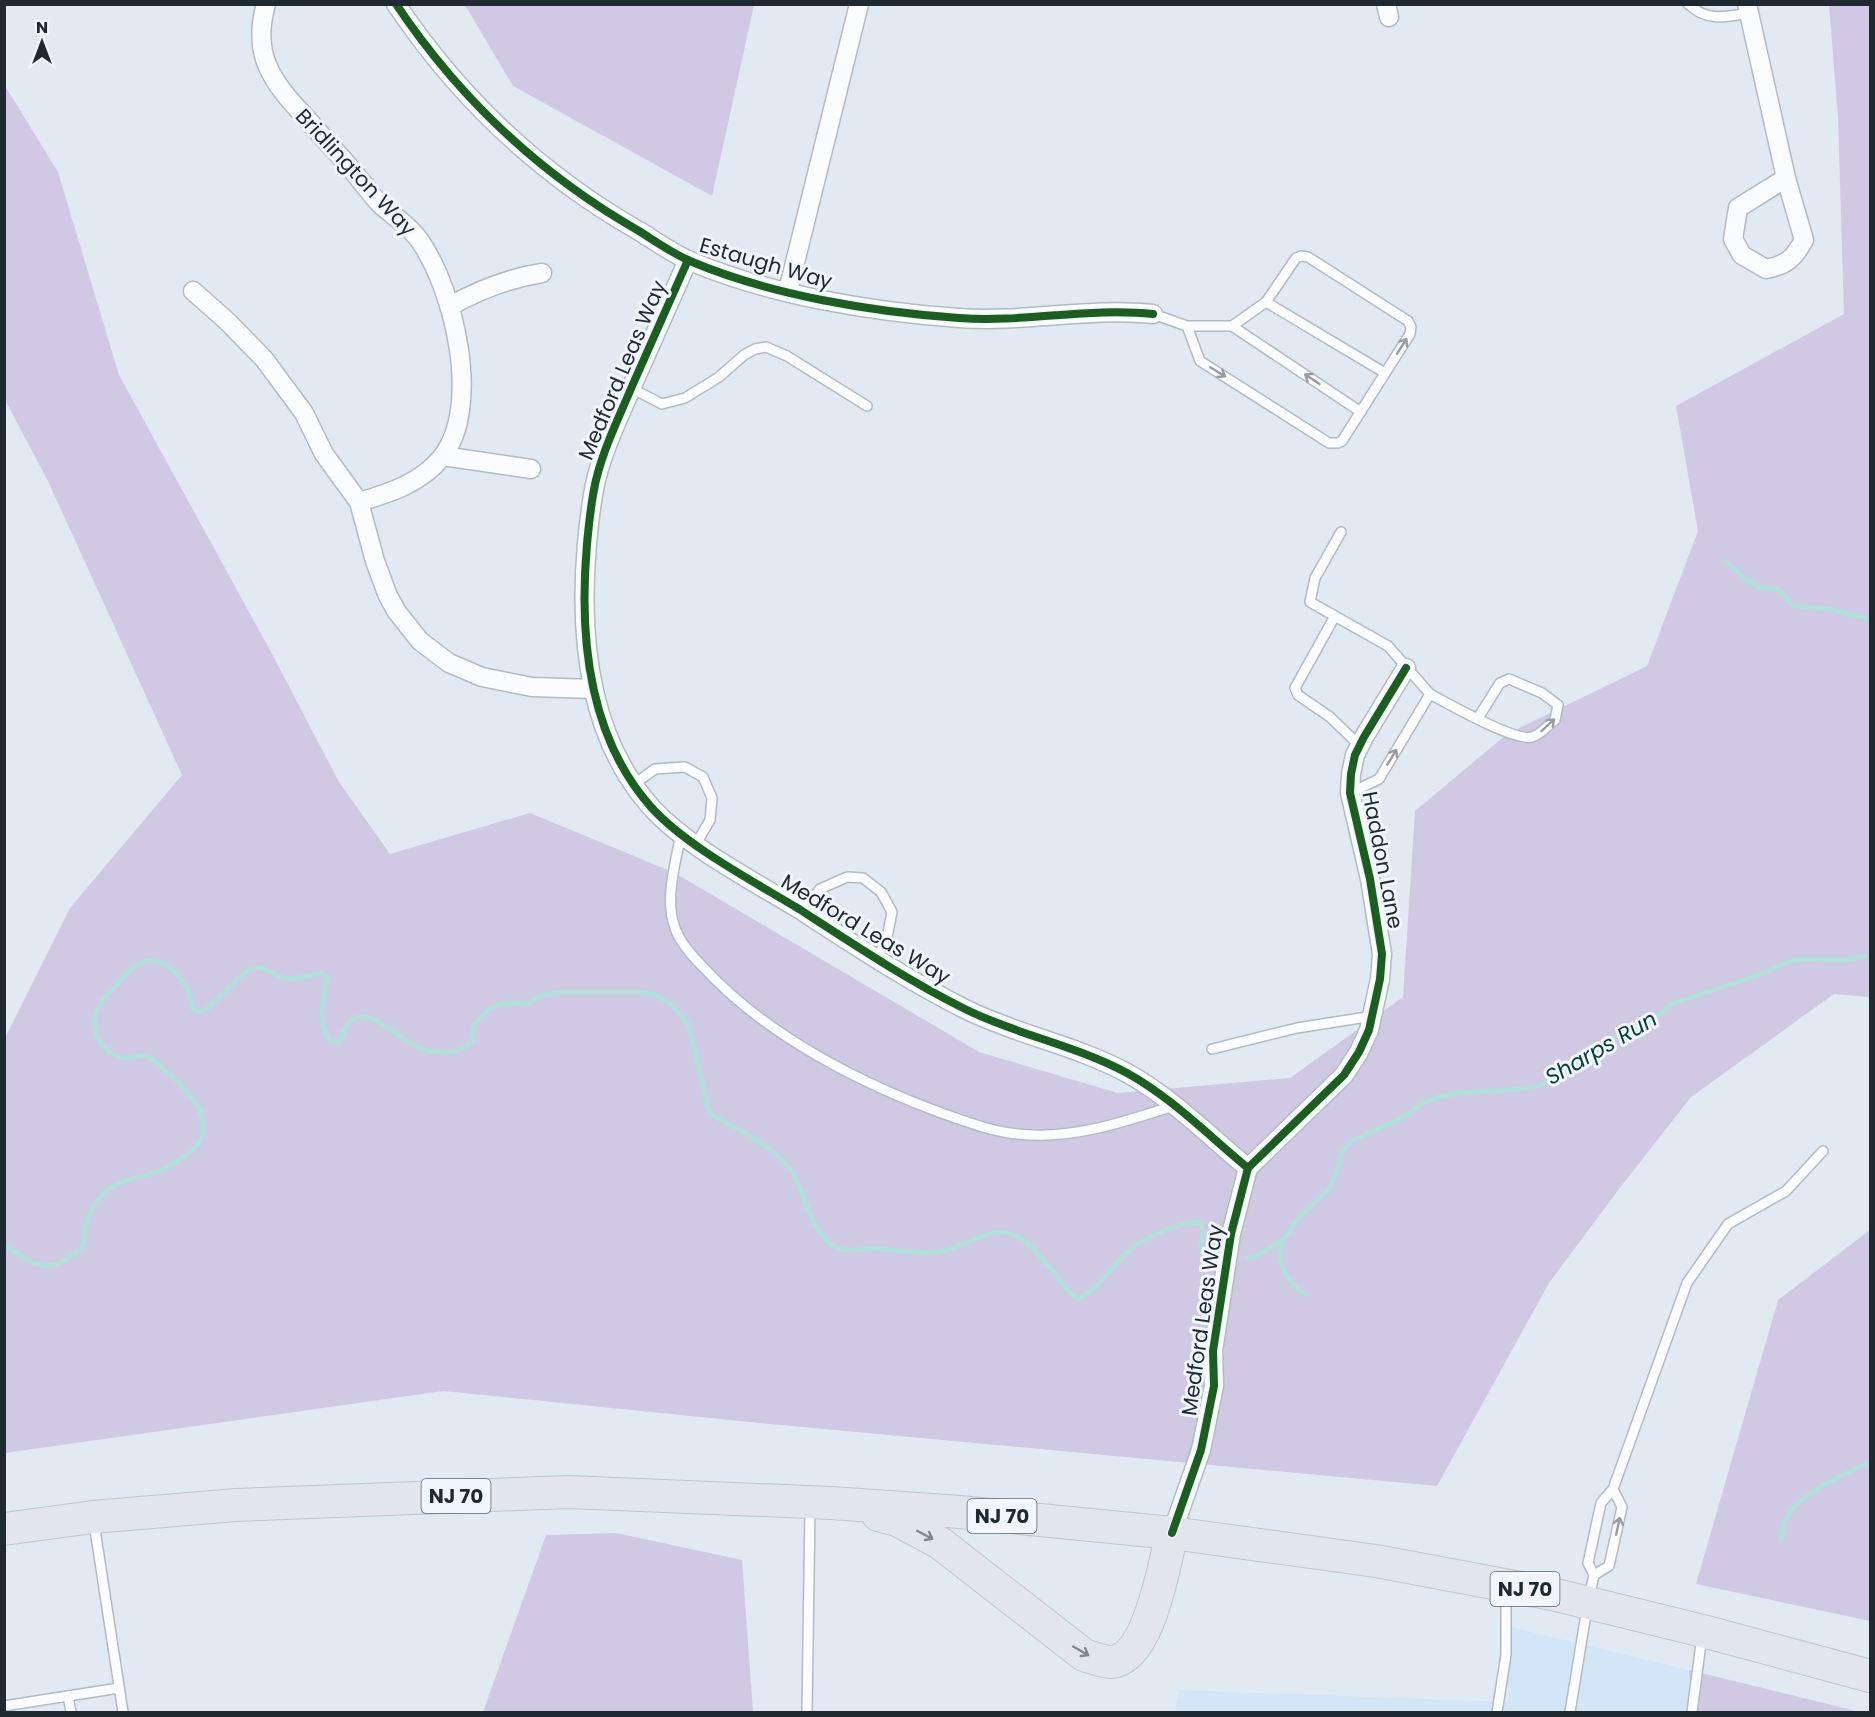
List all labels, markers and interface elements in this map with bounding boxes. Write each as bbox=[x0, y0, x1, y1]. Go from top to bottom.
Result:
north arrow bbox=[12, 12, 72, 72]
text: N bbox=[36, 16, 48, 39]
street label: Bridlington Way bbox=[289, 102, 423, 242]
street label: Estaugh Way bbox=[696, 230, 836, 296]
street label: Medford Leas Way bbox=[571, 276, 673, 464]
one-way arrow bbox=[1397, 338, 1409, 355]
one-way arrow bbox=[1209, 367, 1226, 379]
one-way arrow bbox=[1304, 373, 1321, 385]
one-way arrow bbox=[1540, 718, 1555, 732]
one-way arrow bbox=[1387, 749, 1399, 766]
street label: Haddon Lane bbox=[1355, 789, 1411, 931]
street label: Medford Leas Way bbox=[776, 867, 956, 991]
water label: Sharps Run bbox=[1539, 1003, 1663, 1093]
street label: Medford Leas Way bbox=[1174, 1222, 1230, 1417]
road number: NJ 70 bbox=[422, 1479, 490, 1513]
road number: NJ 70 bbox=[968, 1499, 1036, 1533]
one-way arrow bbox=[1613, 1517, 1624, 1537]
one-way arrow bbox=[916, 1530, 934, 1541]
road number: NJ 70 bbox=[1490, 1572, 1559, 1606]
one-way arrow bbox=[1073, 1645, 1090, 1658]

